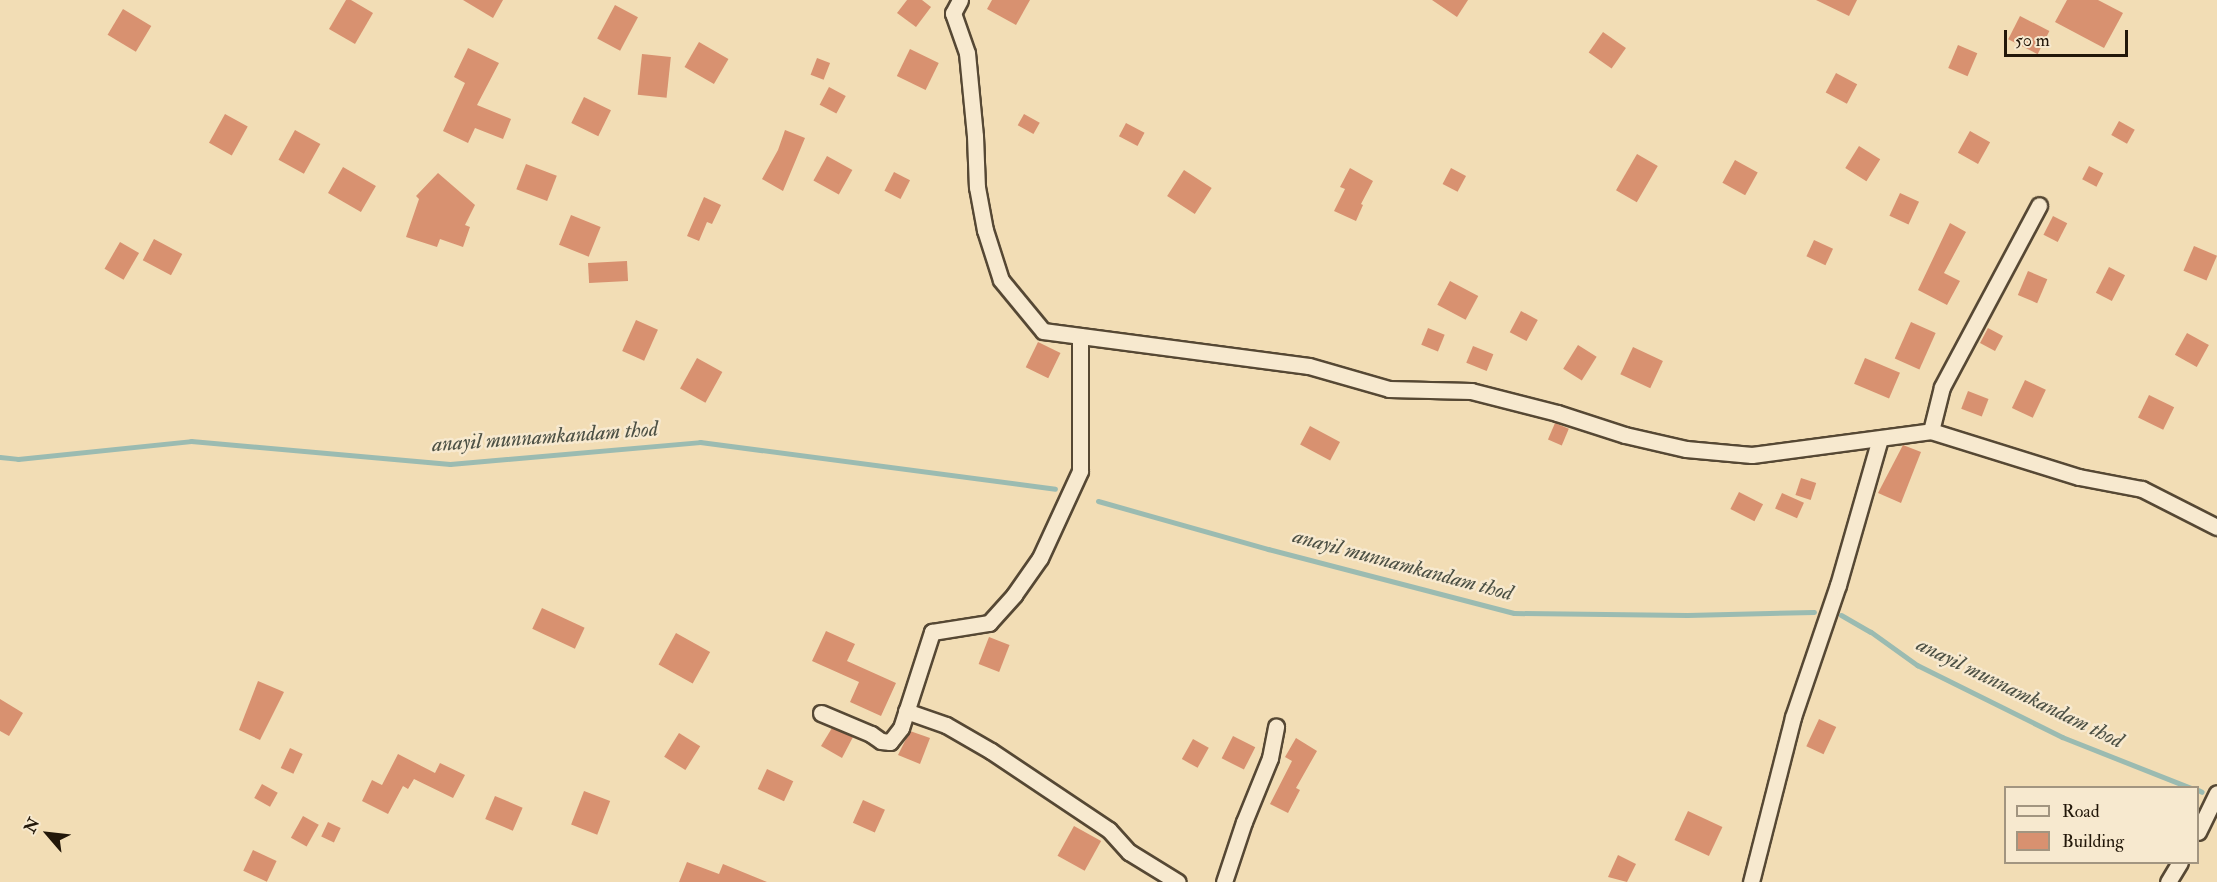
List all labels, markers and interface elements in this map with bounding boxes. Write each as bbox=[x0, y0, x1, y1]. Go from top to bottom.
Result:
scale bar bbox=[2007, 18, 2132, 56]
text: 50 m bbox=[2015, 29, 2050, 52]
water label: anayil munnamkandam thod bbox=[431, 416, 659, 458]
water label: anayil munnamkandam thod bbox=[1290, 523, 1516, 607]
water label: anayil munnamkandam thod bbox=[1912, 632, 2128, 754]
legend bbox=[2004, 786, 2199, 864]
text: Road bbox=[2062, 800, 2100, 823]
north arrow bbox=[18, 804, 78, 864]
text: N bbox=[20, 815, 44, 837]
text: Building bbox=[2062, 830, 2124, 853]

